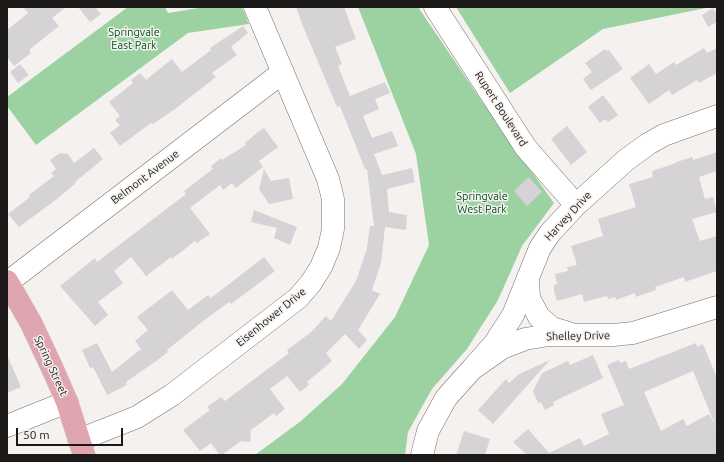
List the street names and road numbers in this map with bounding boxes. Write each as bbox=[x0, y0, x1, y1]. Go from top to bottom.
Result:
street label: Rupert Boulevard bbox=[472, 69, 530, 149]
street label: Belmont Avenue bbox=[108, 147, 182, 207]
street label: Harvey Drive bbox=[542, 188, 594, 244]
street label: Eisenhower Drive bbox=[233, 285, 309, 349]
street label: Shelley Drive bbox=[546, 329, 610, 343]
street label: Spring Street bbox=[31, 334, 71, 398]

